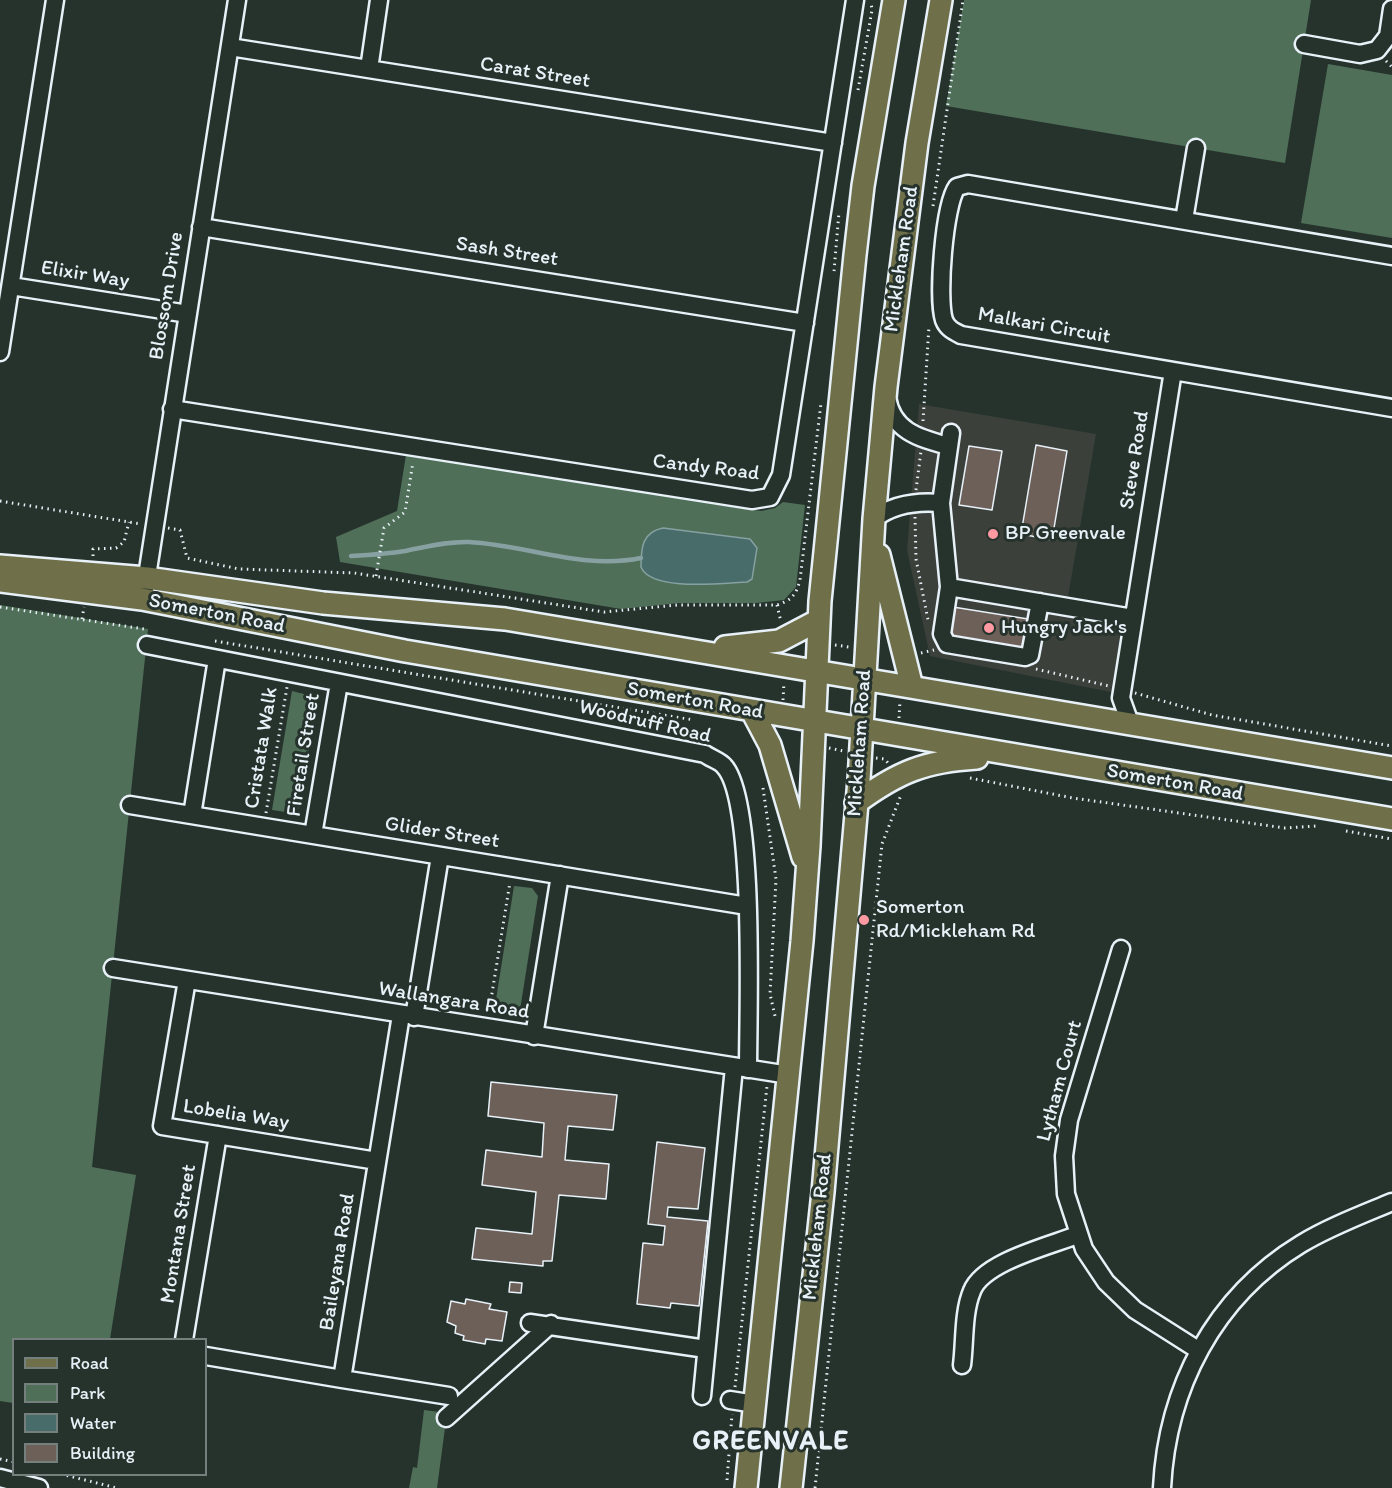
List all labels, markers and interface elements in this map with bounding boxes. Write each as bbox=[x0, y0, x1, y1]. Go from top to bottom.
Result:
street label: Carat Street bbox=[478, 52, 592, 94]
street label: Mickleham Road bbox=[879, 184, 925, 334]
street label: Blossom Drive bbox=[144, 230, 190, 362]
street label: Sash Street bbox=[454, 231, 560, 273]
street label: Elixir Way bbox=[39, 256, 131, 294]
street label: Malkari Circuit bbox=[976, 302, 1112, 350]
street label: Steve Road bbox=[1115, 409, 1155, 511]
street label: Candy Road bbox=[651, 449, 761, 487]
place label: BP Greenvale bbox=[1005, 521, 1126, 547]
marker: BP Greenvale bbox=[986, 527, 1000, 541]
street label: Somerton Road bbox=[147, 588, 287, 640]
place label: Hungry Jack's bbox=[1001, 615, 1127, 641]
marker: Hungry Jack's bbox=[982, 621, 996, 635]
street label: Mickleham Road bbox=[842, 669, 878, 817]
street label: Somerton Road bbox=[625, 677, 765, 725]
street label: Cristata Walk bbox=[240, 685, 284, 811]
street label: Firetail Street bbox=[282, 691, 326, 819]
street label: Woodruff Road bbox=[576, 695, 714, 749]
street label: Somerton Road bbox=[1105, 759, 1245, 807]
street label: Glider Street bbox=[383, 812, 501, 854]
place label: Somerton Rd/Mickleham Rd bbox=[876, 895, 1035, 945]
marker: Somerton Rd/Mickleham Rd bbox=[857, 913, 871, 927]
street label: Wallangara Road bbox=[377, 977, 531, 1025]
street label: Lytham Court bbox=[1032, 1018, 1088, 1144]
street label: Lobelia Way bbox=[181, 1094, 291, 1136]
street label: Mickleham Road bbox=[798, 1152, 838, 1302]
street label: Montana Street bbox=[156, 1163, 202, 1305]
street label: Baileyana Road bbox=[315, 1191, 361, 1333]
legend bbox=[12, 1338, 207, 1476]
text: Road bbox=[70, 1352, 109, 1374]
text: Park bbox=[70, 1382, 105, 1404]
text: Water bbox=[70, 1412, 116, 1434]
district label: GREENVALE bbox=[692, 1426, 850, 1458]
text: Building bbox=[70, 1442, 135, 1464]

